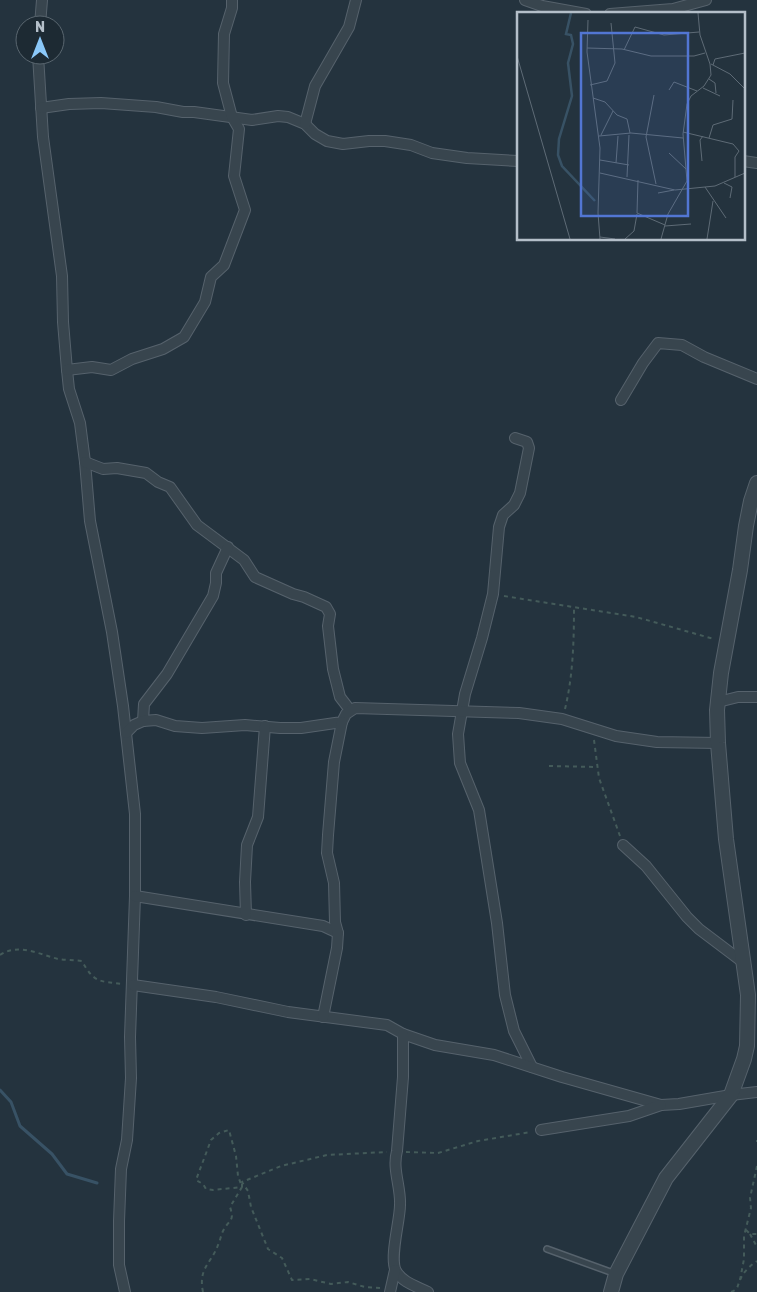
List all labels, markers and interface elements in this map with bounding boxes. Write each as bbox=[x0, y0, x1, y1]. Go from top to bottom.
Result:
inset map bbox=[517, 12, 744, 240]
north arrow bbox=[15, 15, 65, 65]
text: N bbox=[35, 19, 45, 36]

